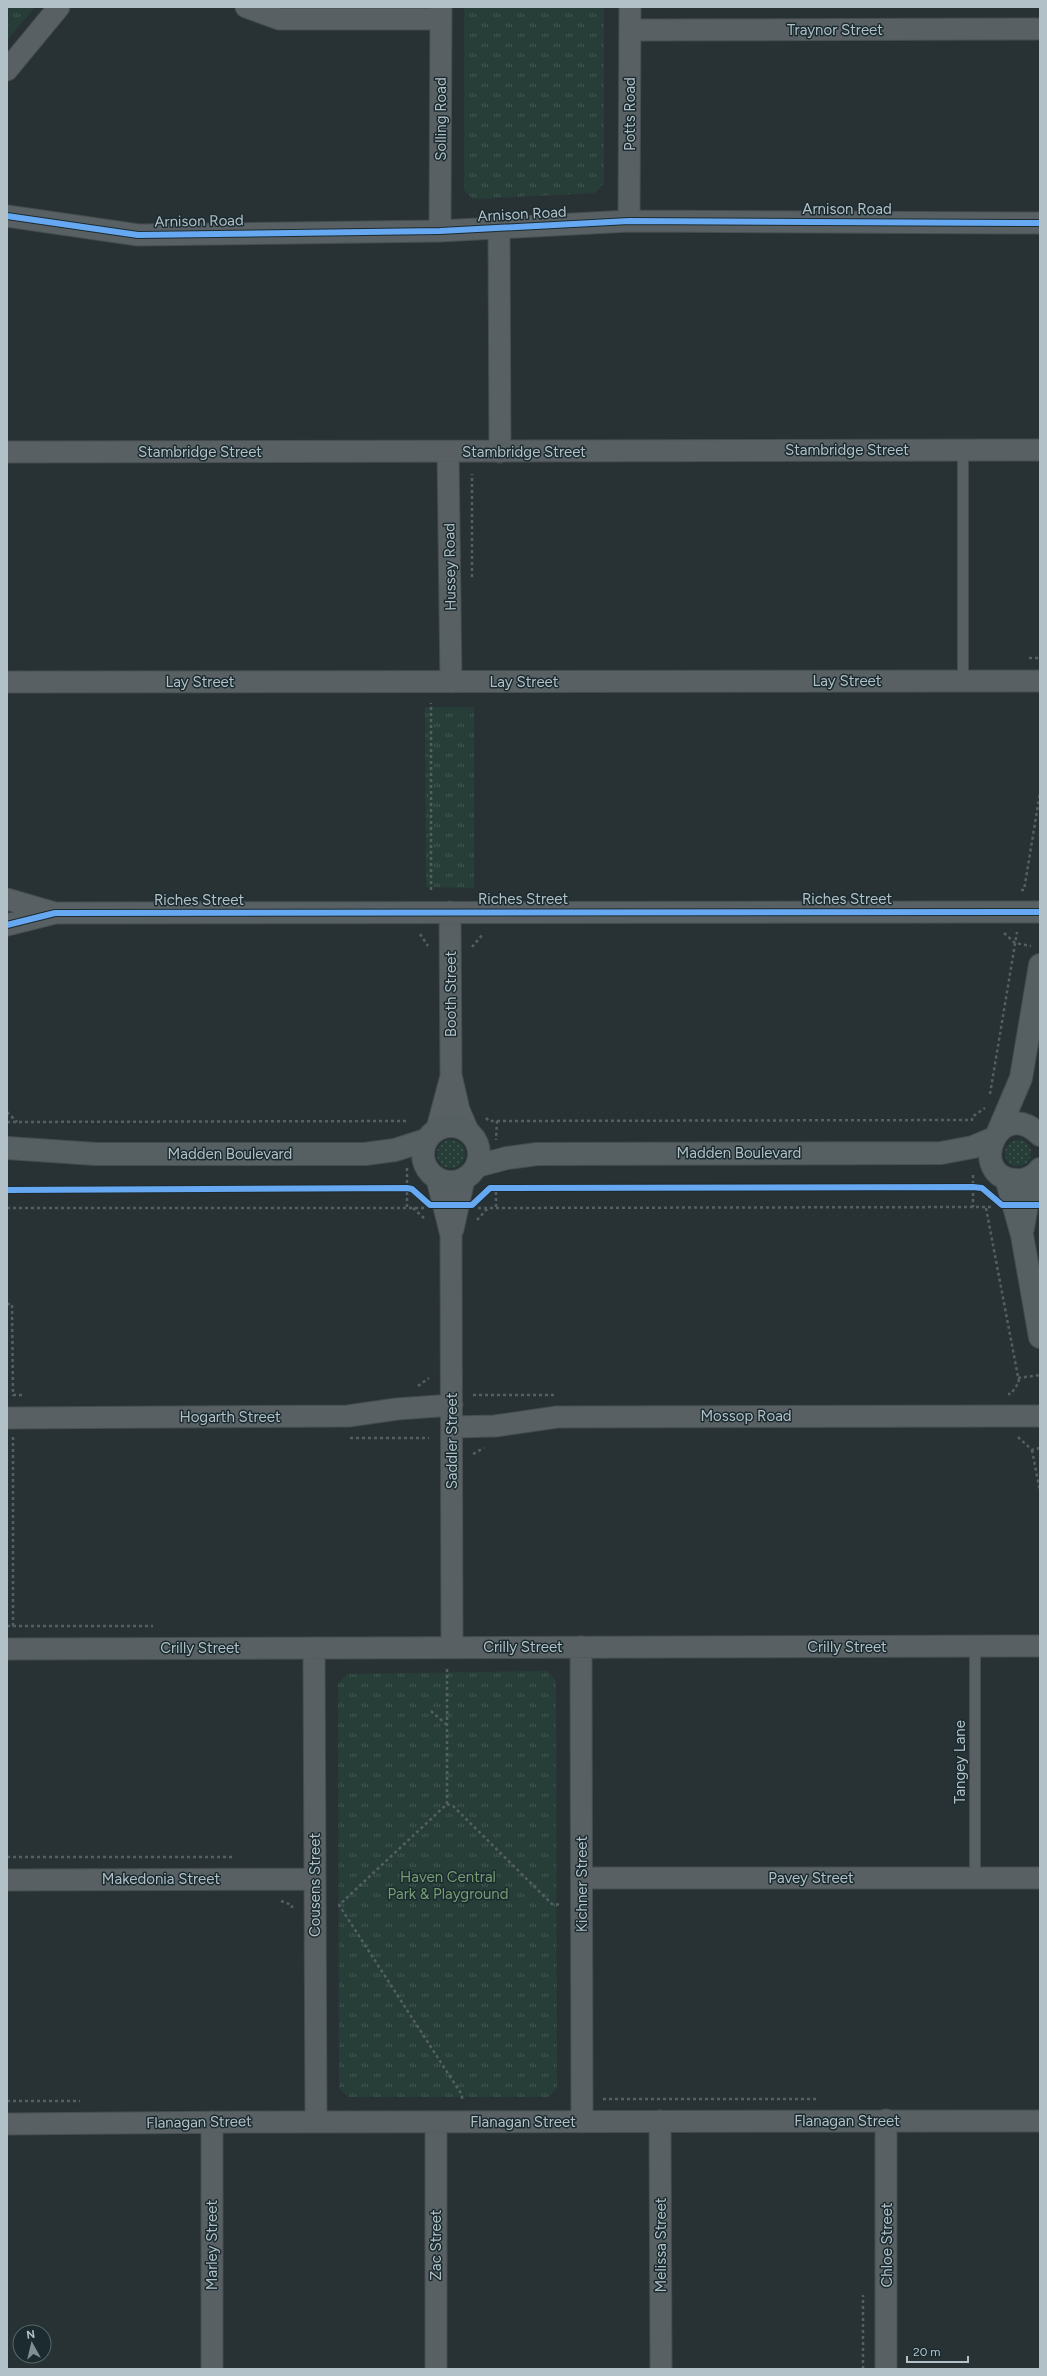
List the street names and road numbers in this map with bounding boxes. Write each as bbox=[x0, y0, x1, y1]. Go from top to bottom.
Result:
street label: Traynor Street bbox=[787, 21, 883, 39]
street label: Solling Road bbox=[432, 77, 450, 161]
street label: Potts Road bbox=[621, 77, 639, 151]
street label: Arnison Road bbox=[802, 200, 892, 218]
street label: Arnison Road bbox=[477, 203, 567, 225]
street label: Arnison Road bbox=[154, 211, 244, 231]
street label: Stambridge Street bbox=[785, 441, 909, 459]
street label: Stambridge Street bbox=[138, 443, 262, 461]
street label: Stambridge Street bbox=[462, 443, 586, 461]
street label: Hussey Road bbox=[440, 523, 460, 611]
street label: Lay Street bbox=[813, 672, 882, 690]
street label: Lay Street bbox=[166, 673, 235, 691]
street label: Lay Street bbox=[490, 673, 559, 691]
street label: Riches Street bbox=[478, 890, 568, 908]
street label: Riches Street bbox=[802, 890, 892, 908]
street label: Riches Street bbox=[154, 891, 244, 909]
street label: Booth Street bbox=[442, 951, 460, 1037]
street label: Madden Boulevard bbox=[677, 1144, 801, 1162]
street label: Madden Boulevard bbox=[168, 1145, 292, 1163]
street label: Saddler Street bbox=[443, 1392, 461, 1489]
street label: Mossop Road bbox=[700, 1407, 792, 1425]
street label: Hogarth Street bbox=[179, 1408, 281, 1426]
street label: Crilly Street bbox=[483, 1638, 563, 1656]
street label: Crilly Street bbox=[807, 1638, 887, 1656]
street label: Crilly Street bbox=[160, 1639, 240, 1657]
street label: Tangey Lane bbox=[951, 1720, 969, 1804]
street label: Cousens Street bbox=[306, 1833, 324, 1937]
street label: Kichner Street bbox=[573, 1835, 591, 1932]
street label: Pavey Street bbox=[768, 1869, 854, 1887]
street label: Makedonia Street bbox=[102, 1870, 220, 1888]
street label: Flanagan Street bbox=[146, 2112, 252, 2132]
street label: Flanagan Street bbox=[794, 2112, 900, 2130]
street label: Flanagan Street bbox=[470, 2113, 576, 2131]
street label: Melissa Street bbox=[652, 2197, 670, 2293]
street label: Marley Street bbox=[203, 2200, 221, 2290]
street label: Chloe Street bbox=[878, 2202, 896, 2288]
street label: Zac Street bbox=[427, 2209, 445, 2281]

